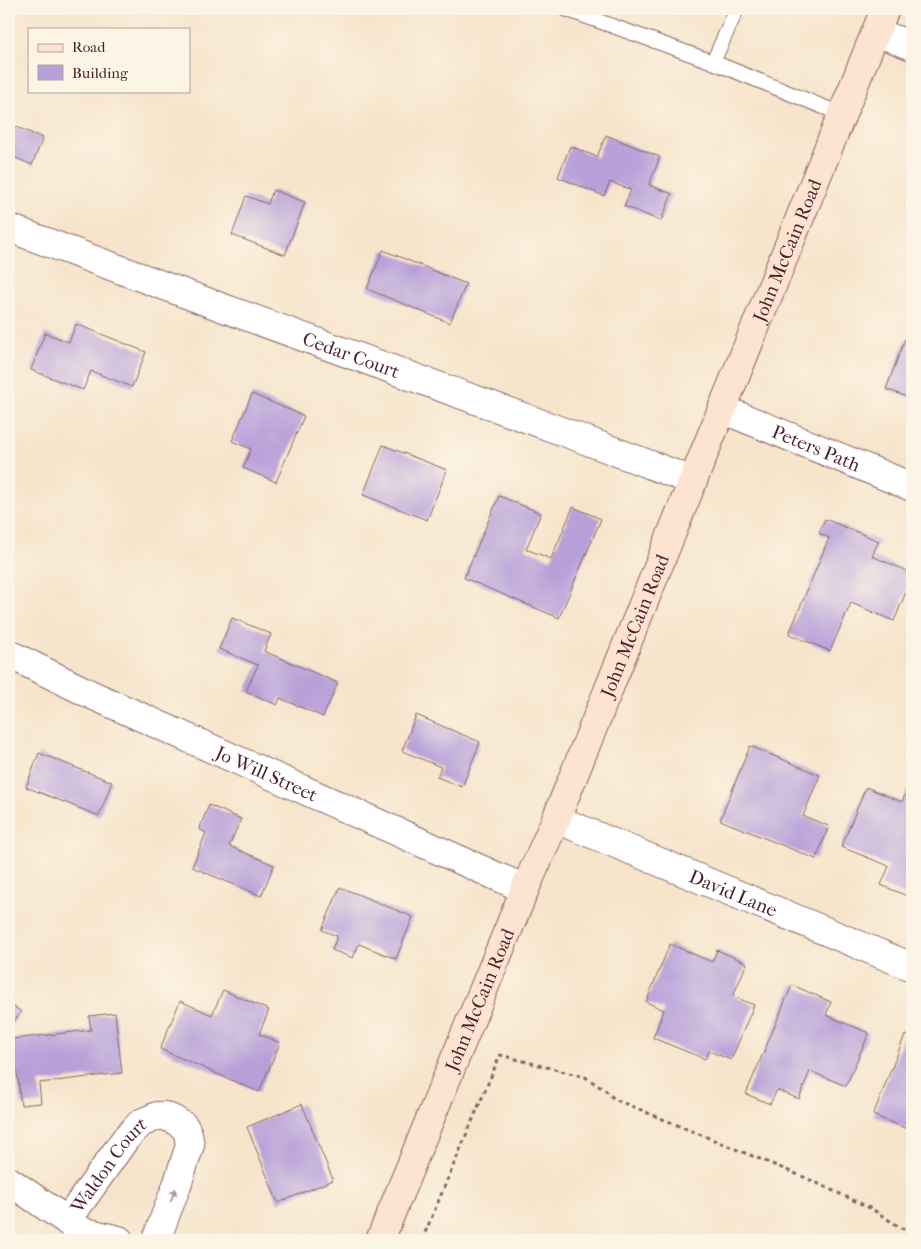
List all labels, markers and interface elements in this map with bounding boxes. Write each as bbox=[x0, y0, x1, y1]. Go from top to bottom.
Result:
legend bbox=[28, 28, 190, 92]
text: Road bbox=[72, 38, 106, 56]
text: Building bbox=[72, 64, 129, 82]
street label: John McCain Road bbox=[748, 175, 827, 327]
street label: Cedar Court bbox=[300, 328, 403, 383]
street label: Peters Path bbox=[769, 421, 864, 477]
street label: John McCain Road bbox=[596, 551, 674, 703]
street label: Jo Will Street bbox=[210, 741, 321, 807]
street label: David Lane bbox=[686, 866, 780, 922]
street label: John McCain Road bbox=[440, 925, 520, 1077]
street label: Waldon Court bbox=[66, 1112, 150, 1218]
one-way arrow bbox=[170, 1187, 177, 1202]

